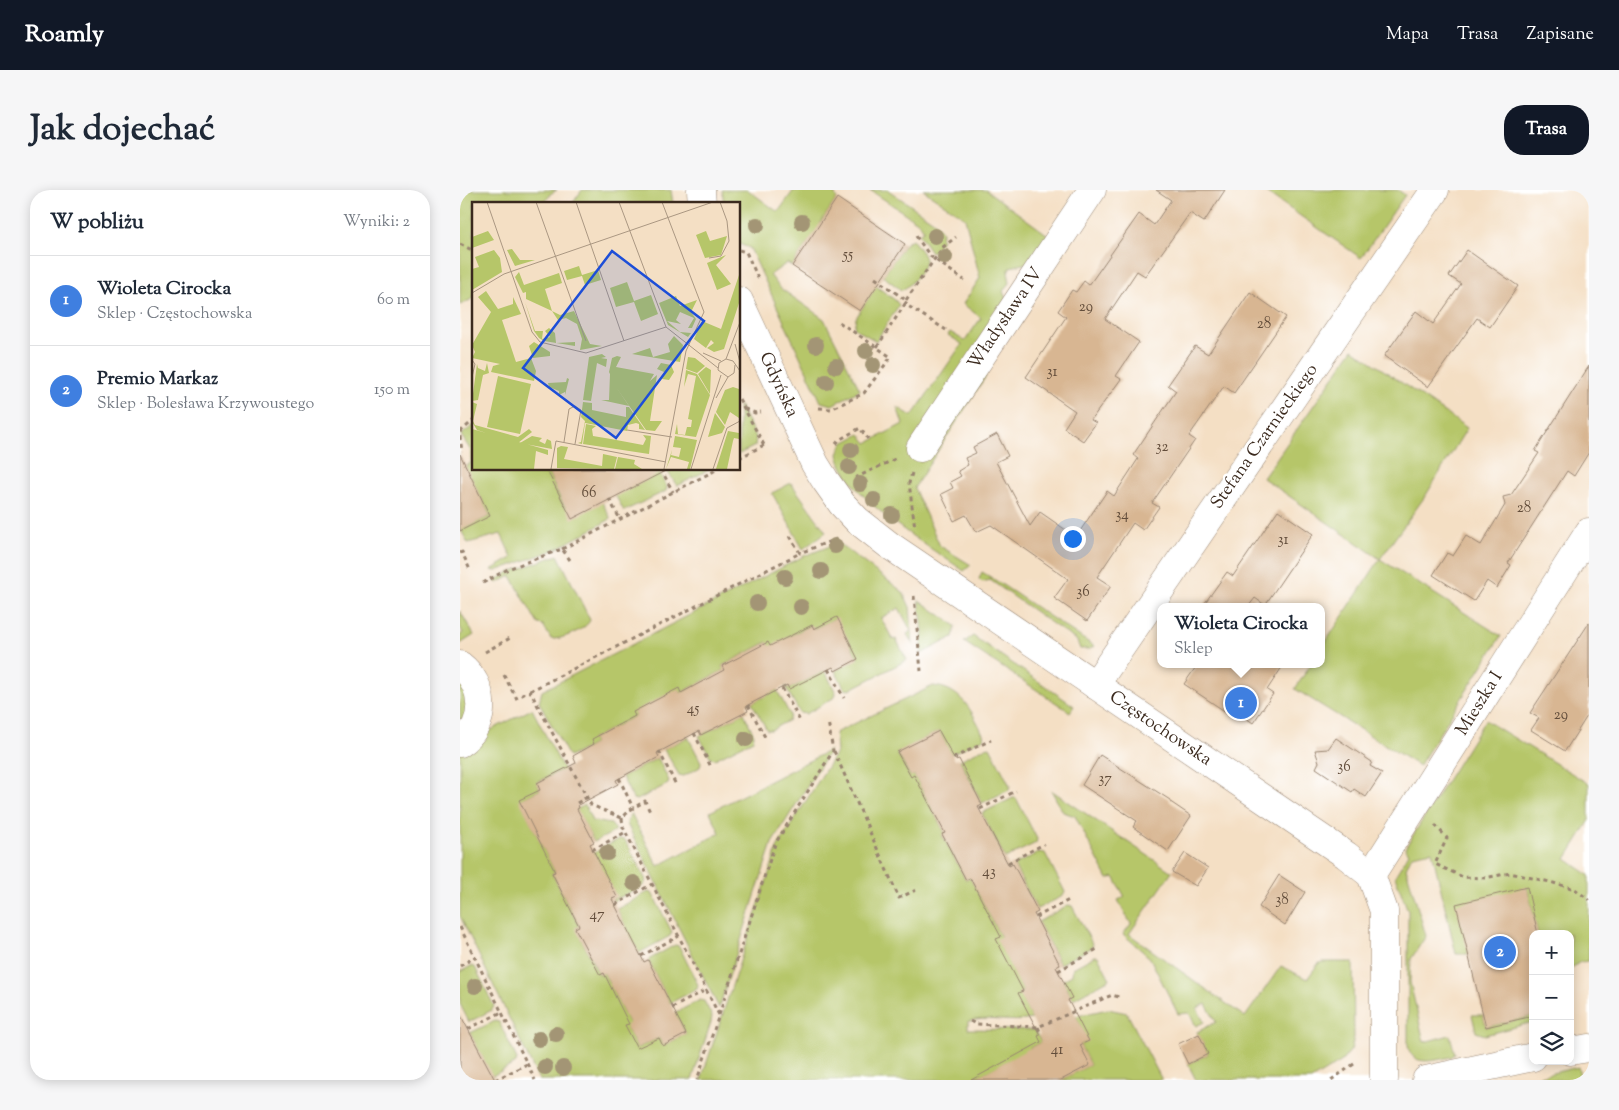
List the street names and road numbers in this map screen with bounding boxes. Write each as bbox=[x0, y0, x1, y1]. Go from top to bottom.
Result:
street label: Władysława IV bbox=[962, 262, 1050, 375]
street label: Gdyńska bbox=[752, 348, 804, 422]
street label: Stefana Czarnieckiego bbox=[1205, 359, 1325, 515]
street label: Mieszka I bbox=[1450, 667, 1510, 741]
street label: Częstochowska bbox=[1103, 685, 1217, 773]

